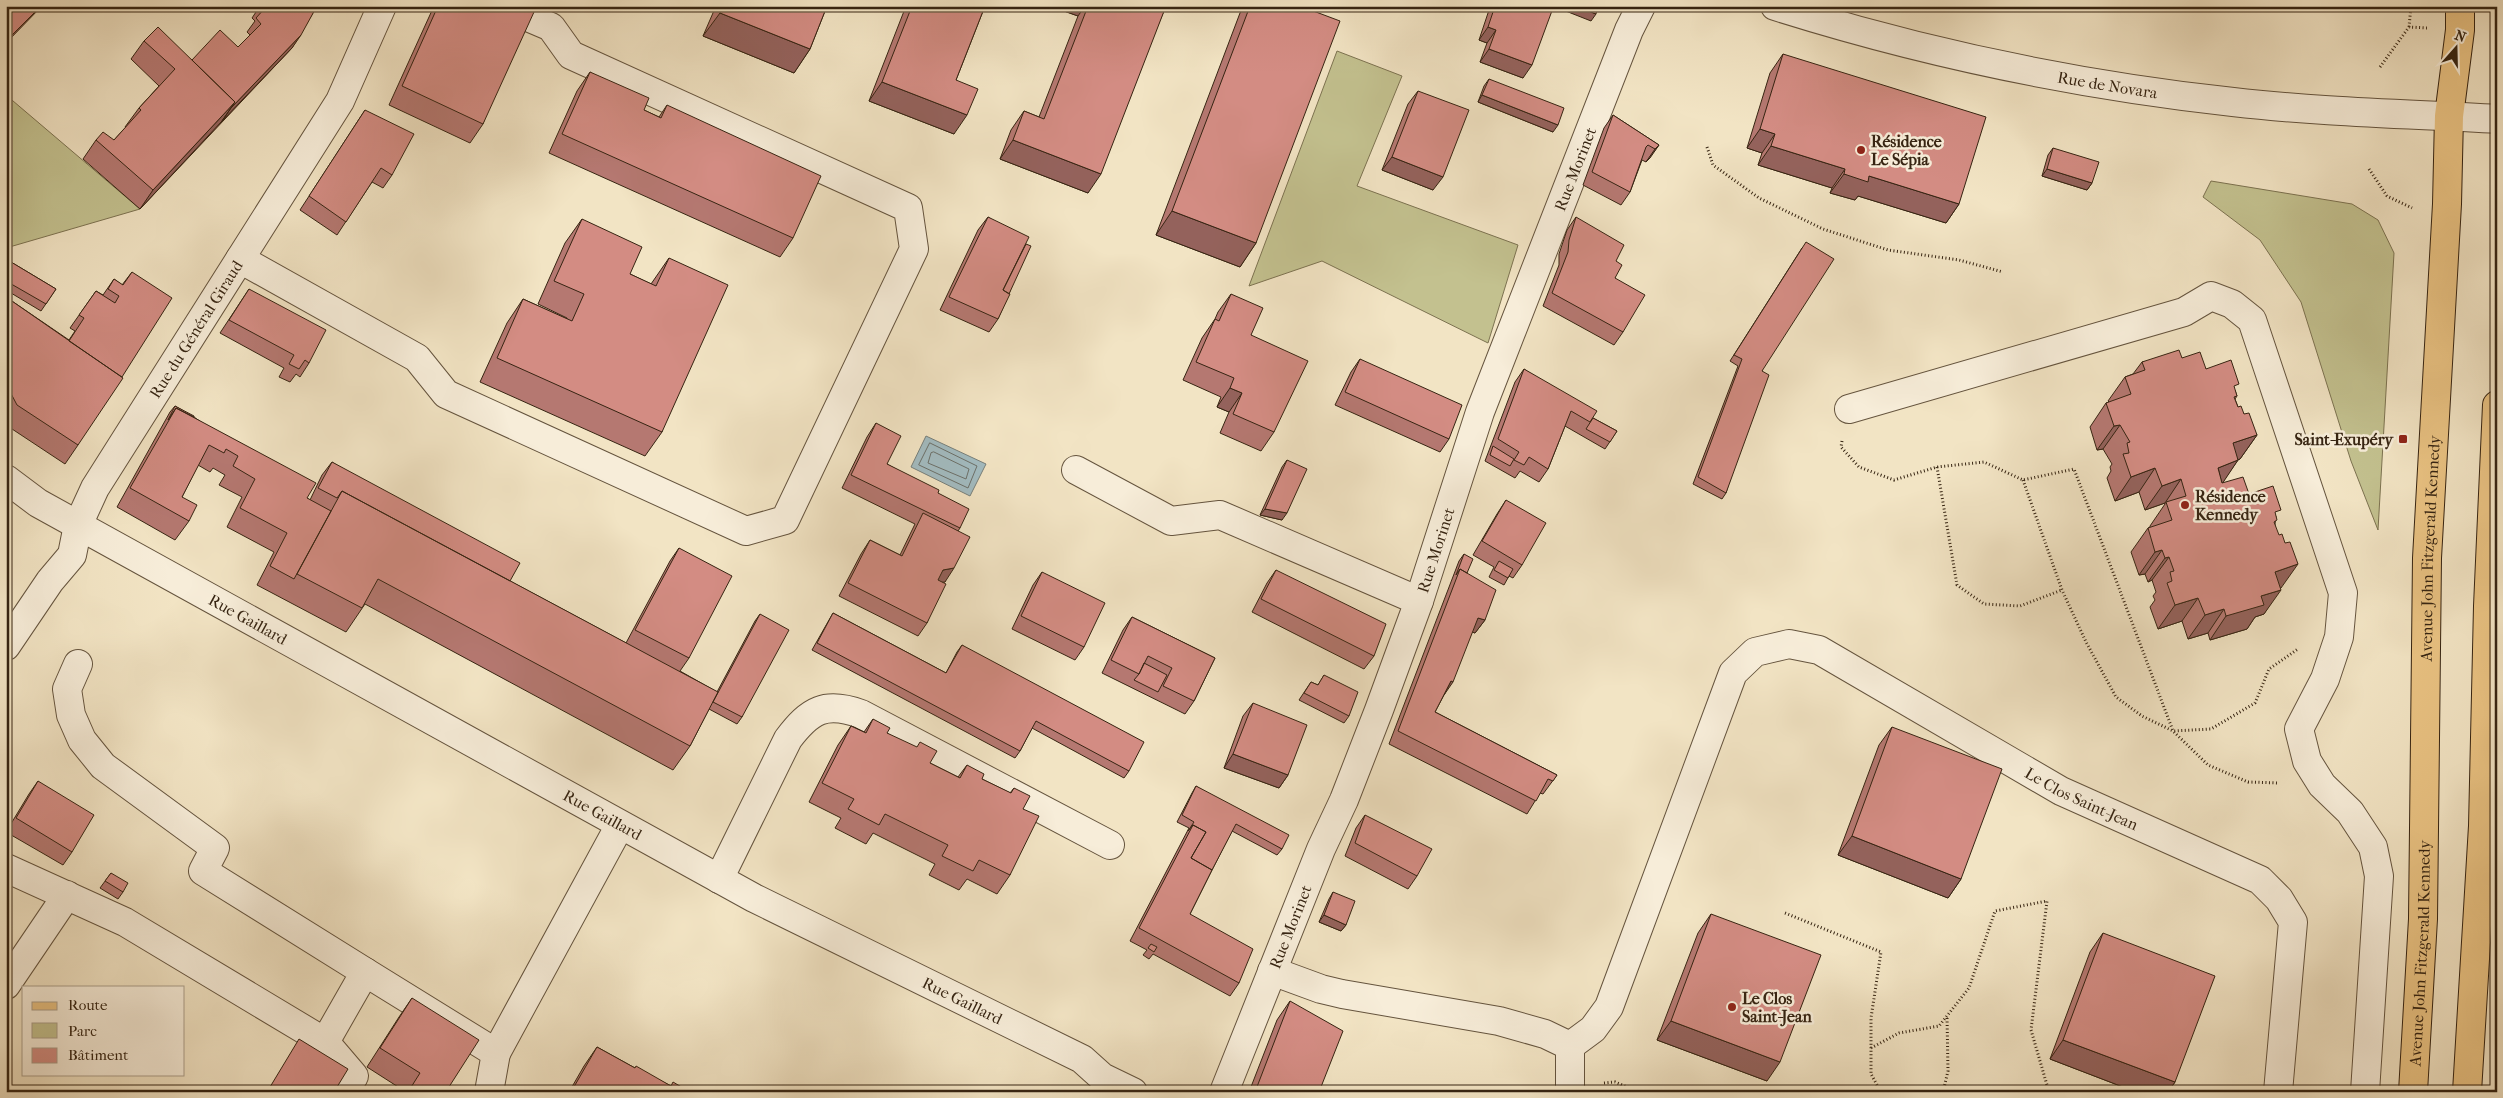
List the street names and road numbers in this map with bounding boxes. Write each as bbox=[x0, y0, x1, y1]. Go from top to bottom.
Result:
street label: Rue de Novara bbox=[2056, 67, 2159, 102]
street label: Rue Morinet bbox=[1550, 124, 1600, 214]
street label: Rue du Général Giraud bbox=[145, 256, 246, 401]
street label: Avenue John Fitzgerald Kennedy bbox=[2416, 434, 2443, 663]
street label: Rue Morinet bbox=[1413, 505, 1458, 595]
street label: Rue Gaillard bbox=[206, 590, 291, 648]
street label: Le Clos Saint-Jean bbox=[2022, 763, 2142, 834]
street label: Rue Gaillard bbox=[560, 785, 646, 844]
street label: Avenue John Fitzgerald Kennedy bbox=[2405, 840, 2433, 1068]
street label: Rue Morinet bbox=[1265, 882, 1315, 971]
street label: Rue Gaillard bbox=[919, 973, 1006, 1028]

